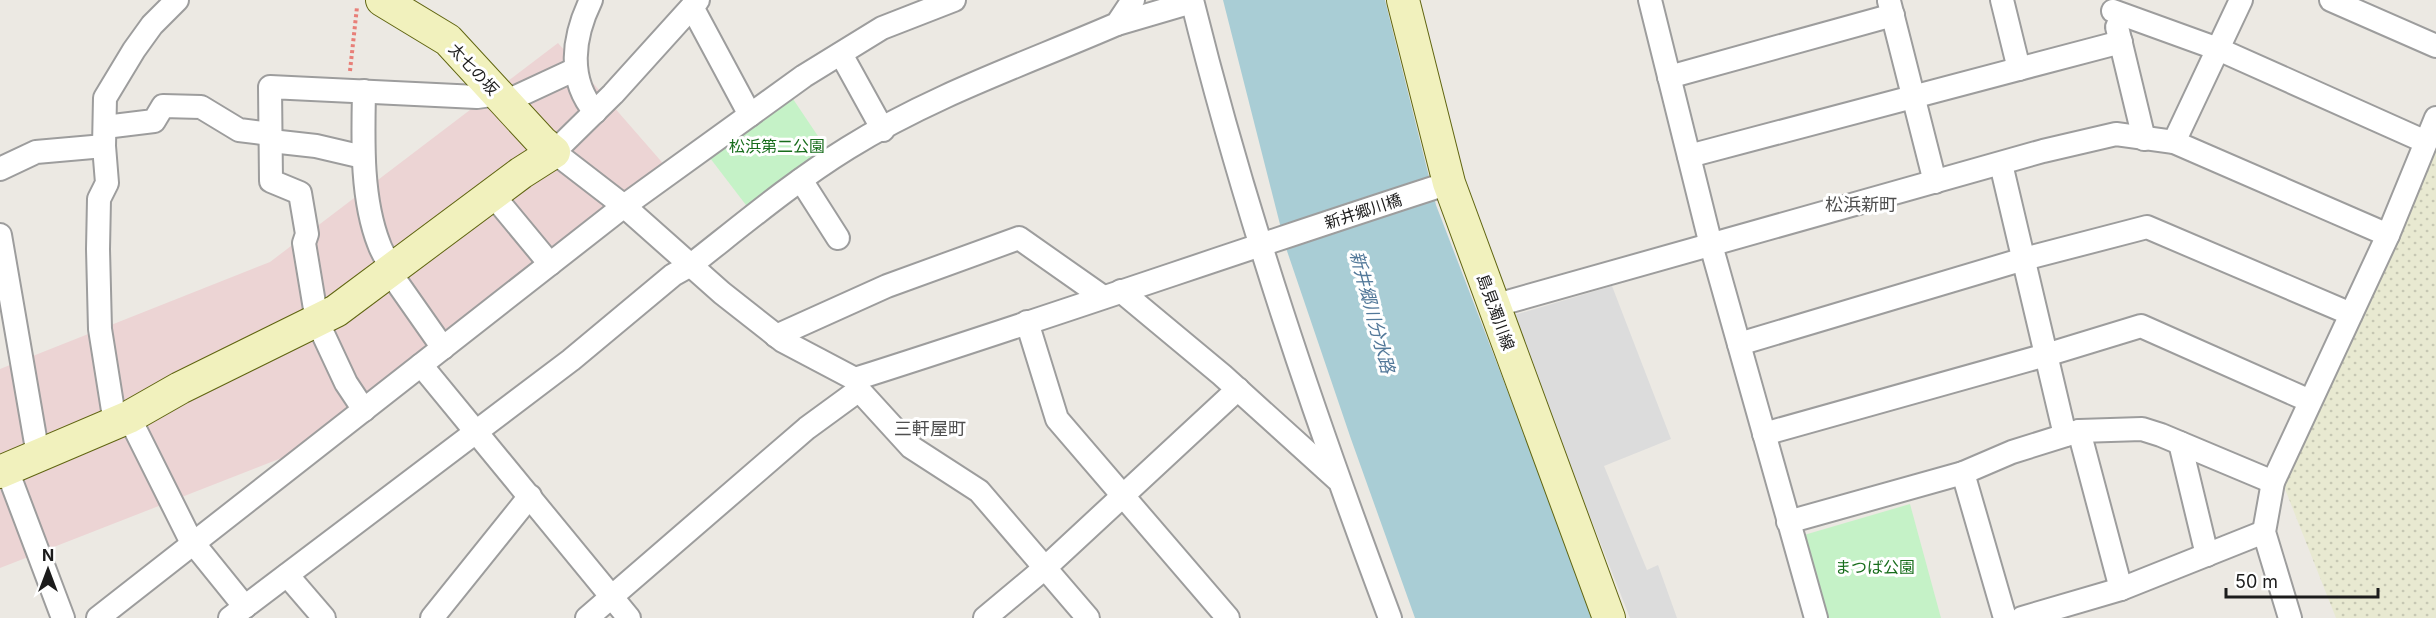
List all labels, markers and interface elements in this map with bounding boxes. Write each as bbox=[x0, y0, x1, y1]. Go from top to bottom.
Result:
street label: 太七の坂 bbox=[445, 39, 503, 99]
park label: 松浜第二公園 bbox=[729, 136, 825, 156]
street label: 新井郷川橋 bbox=[1322, 189, 1404, 233]
district label: 松浜新町 bbox=[1825, 194, 1897, 215]
water label: 新井郷川分水路 bbox=[1346, 248, 1399, 377]
street label: 島見濁川線 bbox=[1473, 271, 1519, 353]
district label: 三軒屋町 bbox=[894, 418, 966, 439]
north arrow bbox=[18, 540, 78, 600]
text: N bbox=[42, 545, 54, 565]
park label: まつば公園 bbox=[1835, 557, 1915, 577]
scale bar bbox=[2226, 561, 2378, 599]
text: 50 m bbox=[2235, 571, 2278, 592]

